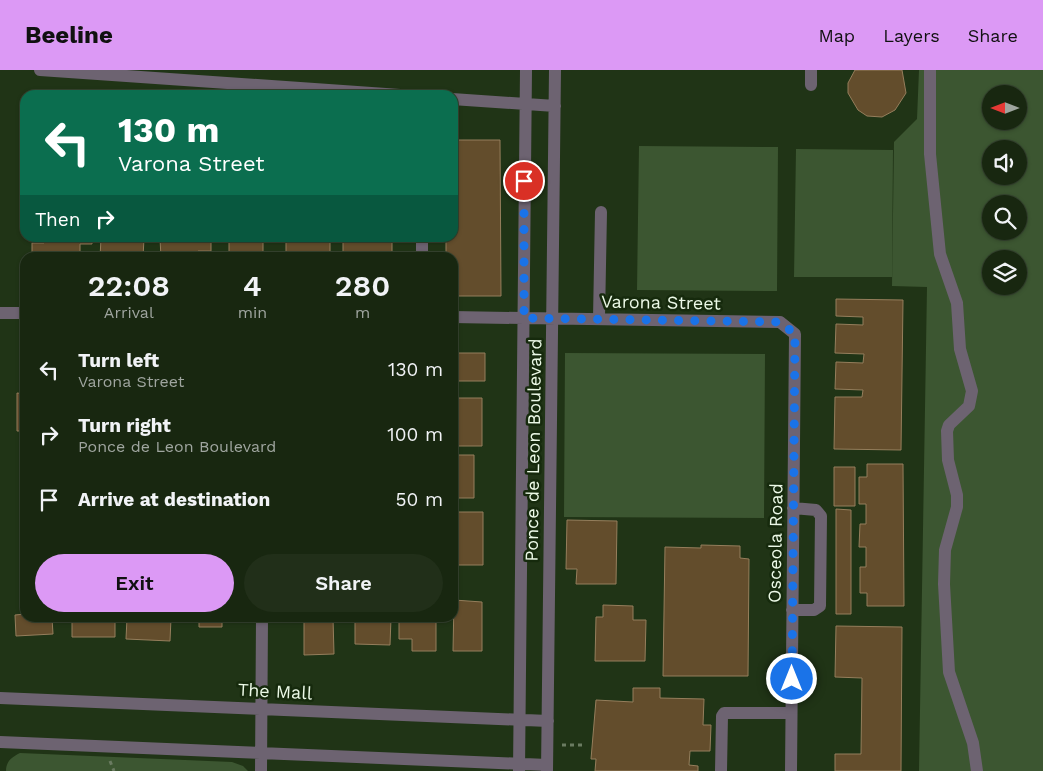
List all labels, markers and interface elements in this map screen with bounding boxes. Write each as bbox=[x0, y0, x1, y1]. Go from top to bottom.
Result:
text: Beeline bbox=[25, 21, 113, 49]
text: Map bbox=[818, 25, 855, 46]
text: Layers bbox=[883, 25, 940, 46]
text: Share bbox=[968, 25, 1018, 46]
north arrow bbox=[982, 85, 1028, 130]
map controls bbox=[982, 85, 1027, 295]
text: 130 m bbox=[118, 109, 219, 151]
icon: left bbox=[35, 110, 100, 175]
button: sound bbox=[982, 140, 1027, 185]
text: Varona Street bbox=[118, 151, 265, 176]
pin bbox=[503, 160, 545, 202]
icon: arrive bbox=[510, 167, 538, 195]
button: search bbox=[982, 195, 1027, 240]
icon: right bbox=[91, 205, 119, 233]
text: Then bbox=[35, 208, 81, 231]
button: layers bbox=[982, 250, 1027, 295]
text: 22:08 bbox=[88, 268, 170, 303]
text: 4 bbox=[243, 268, 262, 303]
text: 280 bbox=[335, 268, 390, 303]
street label: Varona Street bbox=[601, 290, 722, 314]
text: Arrival bbox=[104, 303, 154, 322]
text: min bbox=[238, 303, 267, 322]
text: m bbox=[355, 303, 370, 322]
street label: Ponce de Leon Boulevard bbox=[521, 338, 545, 562]
text: Turn left bbox=[78, 349, 159, 372]
icon: left bbox=[35, 356, 63, 384]
text: 130 m bbox=[388, 358, 443, 381]
text: Varona Street bbox=[78, 372, 185, 391]
text: Turn right bbox=[78, 414, 171, 437]
icon: right bbox=[35, 421, 63, 449]
text: 100 m bbox=[387, 423, 443, 446]
text: Ponce de Leon Boulevard bbox=[78, 437, 276, 456]
street label: Osceola Road bbox=[763, 483, 787, 603]
icon: arrive bbox=[35, 486, 63, 514]
text: Arrive at destination bbox=[78, 488, 270, 511]
text: 50 m bbox=[396, 488, 443, 511]
button: Exit bbox=[35, 554, 234, 612]
button: Share bbox=[244, 554, 443, 612]
position arrow bbox=[765, 652, 817, 704]
street label: The Mall bbox=[237, 679, 313, 703]

